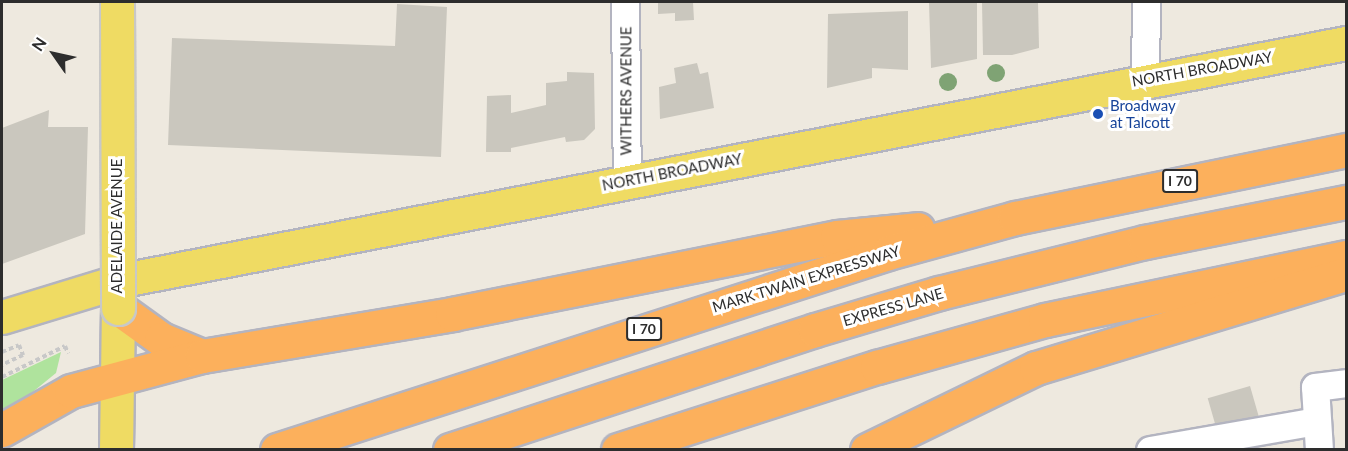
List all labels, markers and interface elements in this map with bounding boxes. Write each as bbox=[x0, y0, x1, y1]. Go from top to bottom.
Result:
north arrow bbox=[24, 24, 84, 84]
street label: WITHERS AVENUE bbox=[617, 26, 635, 156]
text: N bbox=[27, 33, 50, 54]
street label: NORTH BROADWAY bbox=[1130, 48, 1274, 90]
place label: Broadway at Talcott bbox=[1110, 96, 1176, 131]
marker: Broadway at Talcott bbox=[1091, 107, 1105, 121]
street label: NORTH BROADWAY bbox=[601, 150, 743, 194]
street label: ADELAIDE AVENUE bbox=[108, 158, 126, 294]
road number: I 70 bbox=[1162, 170, 1198, 192]
street label: MARK TWAIN EXPRESSWAY bbox=[710, 242, 902, 316]
street label: EXPRESS LANE bbox=[841, 284, 945, 330]
road number: I 70 bbox=[626, 318, 662, 340]

